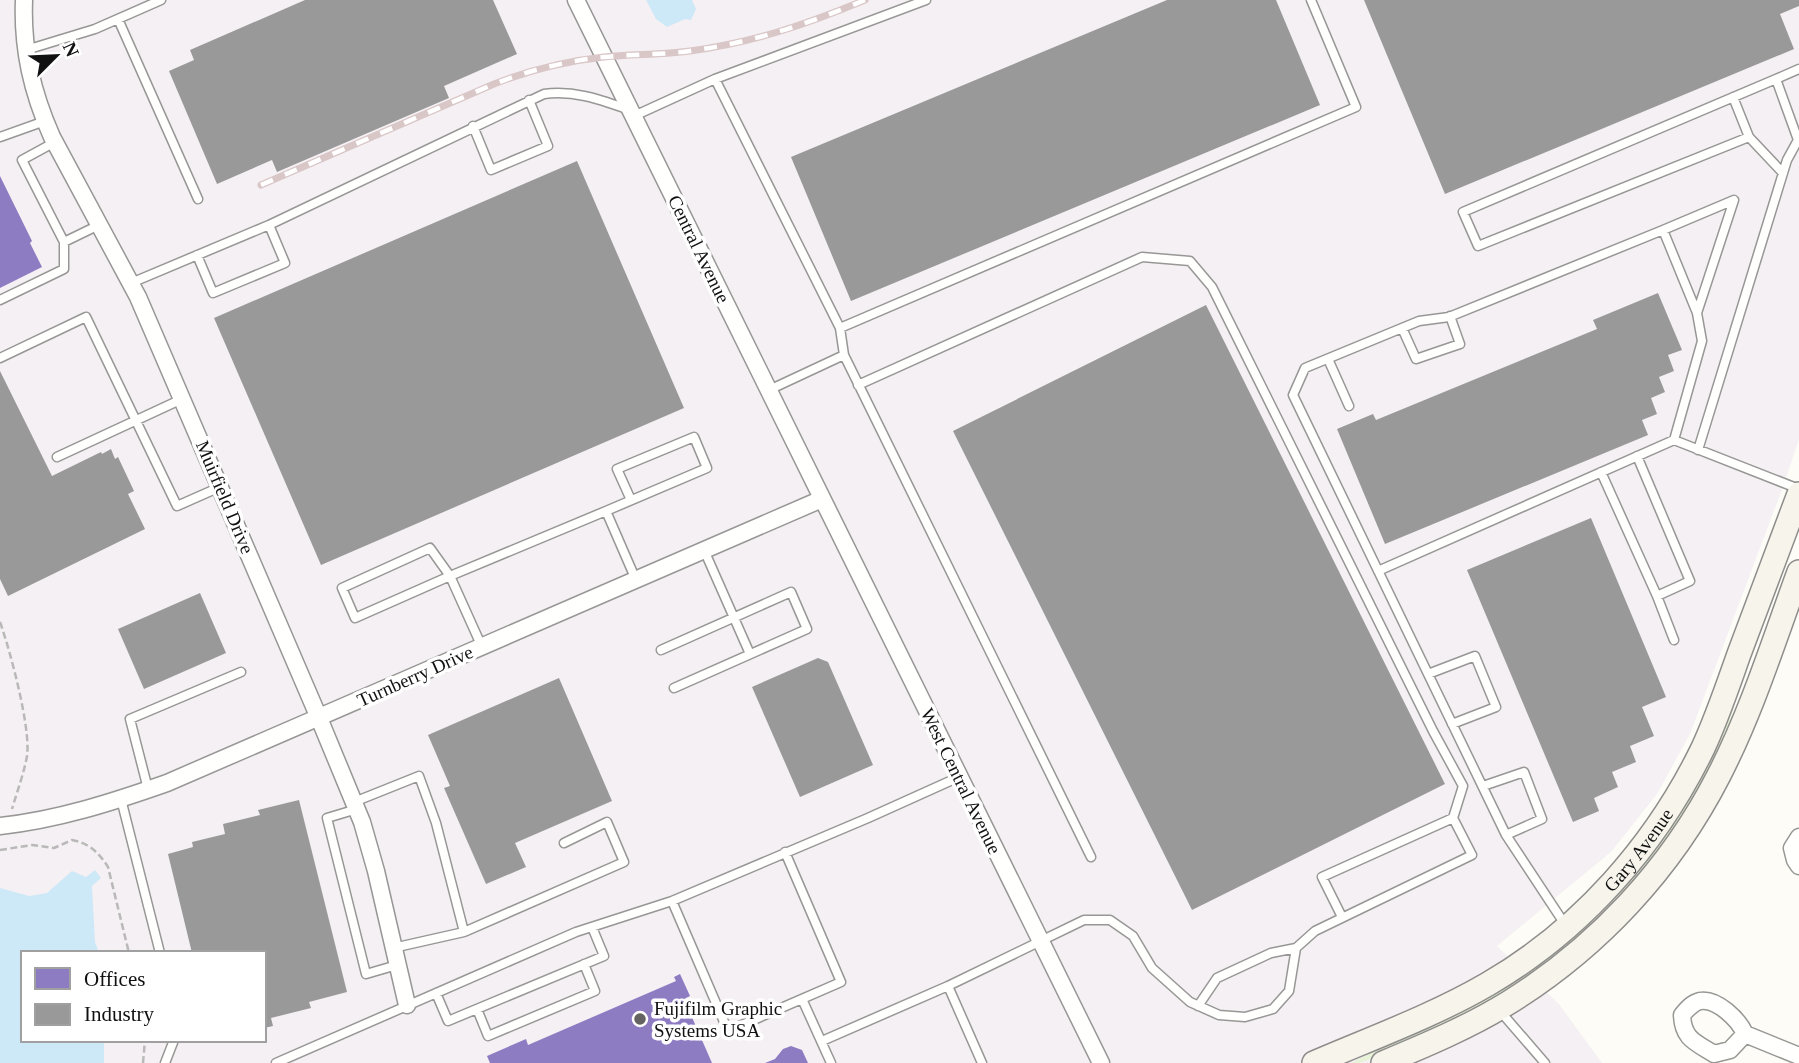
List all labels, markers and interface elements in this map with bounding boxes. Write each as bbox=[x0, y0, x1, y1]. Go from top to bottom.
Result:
north arrow bbox=[21, 21, 91, 91]
text: N bbox=[59, 39, 84, 60]
street label: Central Avenue bbox=[664, 192, 734, 306]
street label: Muirfield Drive bbox=[192, 437, 258, 557]
street label: Turnberry Drive bbox=[354, 641, 476, 711]
street label: West Central Avenue bbox=[917, 705, 1005, 857]
street label: Gary Avenue bbox=[1599, 804, 1677, 896]
legend bbox=[21, 951, 266, 1042]
text: Offices bbox=[84, 967, 145, 991]
place label: Fujifilm Graphic Systems USA bbox=[654, 998, 782, 1041]
text: Industry bbox=[84, 1002, 154, 1026]
marker: Fujifilm Graphic Systems USA bbox=[632, 1011, 648, 1027]

